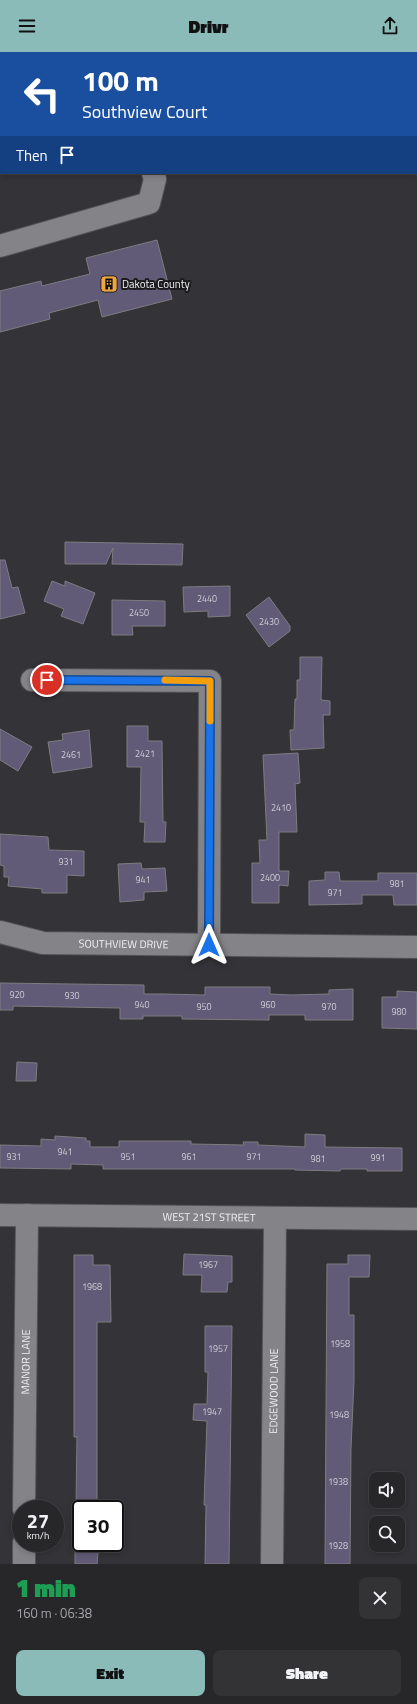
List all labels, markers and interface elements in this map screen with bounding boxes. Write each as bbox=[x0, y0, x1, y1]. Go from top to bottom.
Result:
text: Drivr bbox=[189, 13, 228, 40]
icon: menu bbox=[16, 15, 38, 37]
icon: share bbox=[379, 15, 401, 37]
text: 100 m bbox=[82, 59, 159, 102]
icon: left bbox=[16, 68, 68, 120]
text: Southview Court bbox=[82, 98, 207, 125]
text: Then bbox=[16, 144, 48, 167]
icon: arrive bbox=[56, 144, 78, 166]
building icon: Dakota County bbox=[99, 274, 119, 294]
place label: Dakota County bbox=[122, 276, 191, 292]
house number: 2440 bbox=[197, 592, 217, 605]
house number: 2450 bbox=[129, 606, 149, 619]
house number: 2430 bbox=[259, 615, 279, 628]
pin bbox=[30, 663, 64, 697]
icon: arrive bbox=[36, 669, 58, 691]
house number: 2421 bbox=[135, 747, 155, 760]
house number: 2461 bbox=[61, 748, 81, 761]
house number: 2410 bbox=[271, 801, 291, 814]
house number: 931 bbox=[58, 855, 74, 868]
house number: 2400 bbox=[260, 871, 280, 884]
house number: 941 bbox=[135, 873, 151, 886]
house number: 981 bbox=[389, 877, 405, 890]
house number: 971 bbox=[327, 886, 343, 899]
position arrow bbox=[188, 924, 230, 966]
street label: SOUTHVIEW DRIVE bbox=[78, 935, 169, 952]
house number: 920 bbox=[9, 988, 25, 1001]
house number: 930 bbox=[64, 989, 80, 1002]
house number: 940 bbox=[134, 998, 150, 1011]
house number: 960 bbox=[260, 998, 276, 1011]
house number: 950 bbox=[196, 1000, 212, 1013]
house number: 970 bbox=[321, 1000, 337, 1013]
house number: 980 bbox=[391, 1005, 407, 1018]
house number: 941 bbox=[57, 1145, 73, 1158]
house number: 931 bbox=[6, 1150, 22, 1163]
house number: 951 bbox=[120, 1150, 136, 1163]
house number: 961 bbox=[181, 1150, 197, 1163]
house number: 971 bbox=[246, 1150, 262, 1163]
house number: 991 bbox=[370, 1151, 386, 1164]
house number: 981 bbox=[310, 1152, 326, 1165]
street label: WEST 21ST STREET bbox=[162, 1209, 256, 1225]
house number: 1967 bbox=[198, 1258, 218, 1271]
house number: 1968 bbox=[82, 1280, 102, 1293]
street label: MANOR LANE bbox=[17, 1329, 34, 1395]
house number: 1958 bbox=[330, 1337, 350, 1350]
house number: 1957 bbox=[208, 1342, 228, 1355]
street label: EDGEWOOD LANE bbox=[265, 1348, 282, 1434]
house number: 1947 bbox=[202, 1405, 222, 1418]
house number: 1948 bbox=[329, 1408, 349, 1421]
map controls bbox=[369, 1472, 405, 1552]
button: sound bbox=[369, 1472, 405, 1508]
house number: 1938 bbox=[328, 1475, 348, 1488]
speed limit sign: 30 bbox=[72, 1500, 124, 1552]
text: 27 bbox=[27, 1505, 49, 1536]
button: search bbox=[369, 1516, 405, 1552]
text: km/h bbox=[27, 1528, 49, 1543]
house number: 1928 bbox=[328, 1539, 348, 1552]
text: 1 min bbox=[16, 1570, 76, 1606]
button: close bbox=[359, 1577, 401, 1619]
text: 160 m · 06:38 bbox=[16, 1603, 92, 1623]
button: Exit bbox=[16, 1650, 205, 1696]
button: Share bbox=[213, 1650, 401, 1696]

